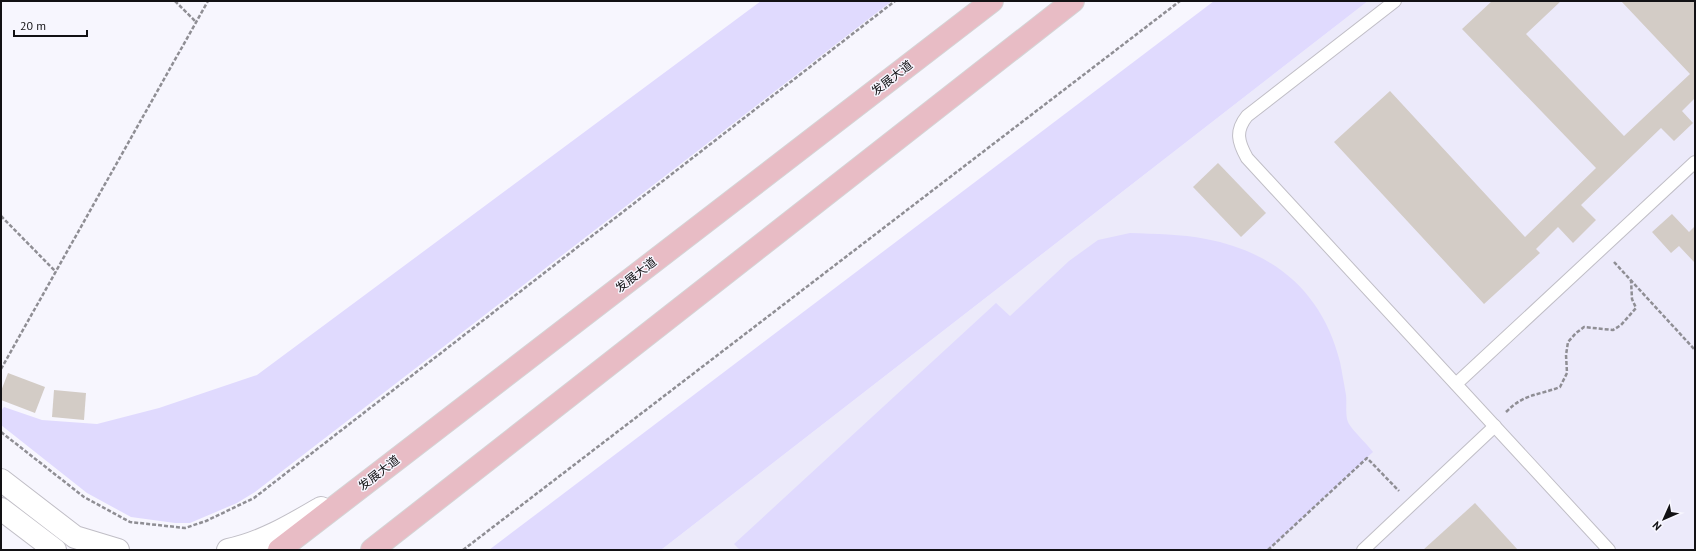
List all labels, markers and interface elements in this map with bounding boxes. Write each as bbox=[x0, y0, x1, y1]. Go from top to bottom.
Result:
scale bar bbox=[14, 12, 87, 38]
text: 20 m bbox=[20, 18, 46, 33]
street label: 发展大道 bbox=[868, 57, 915, 98]
street label: 发展大道 bbox=[612, 254, 659, 295]
street label: 发展大道 bbox=[355, 452, 402, 493]
north arrow bbox=[1644, 499, 1684, 539]
text: N bbox=[1649, 519, 1664, 534]

